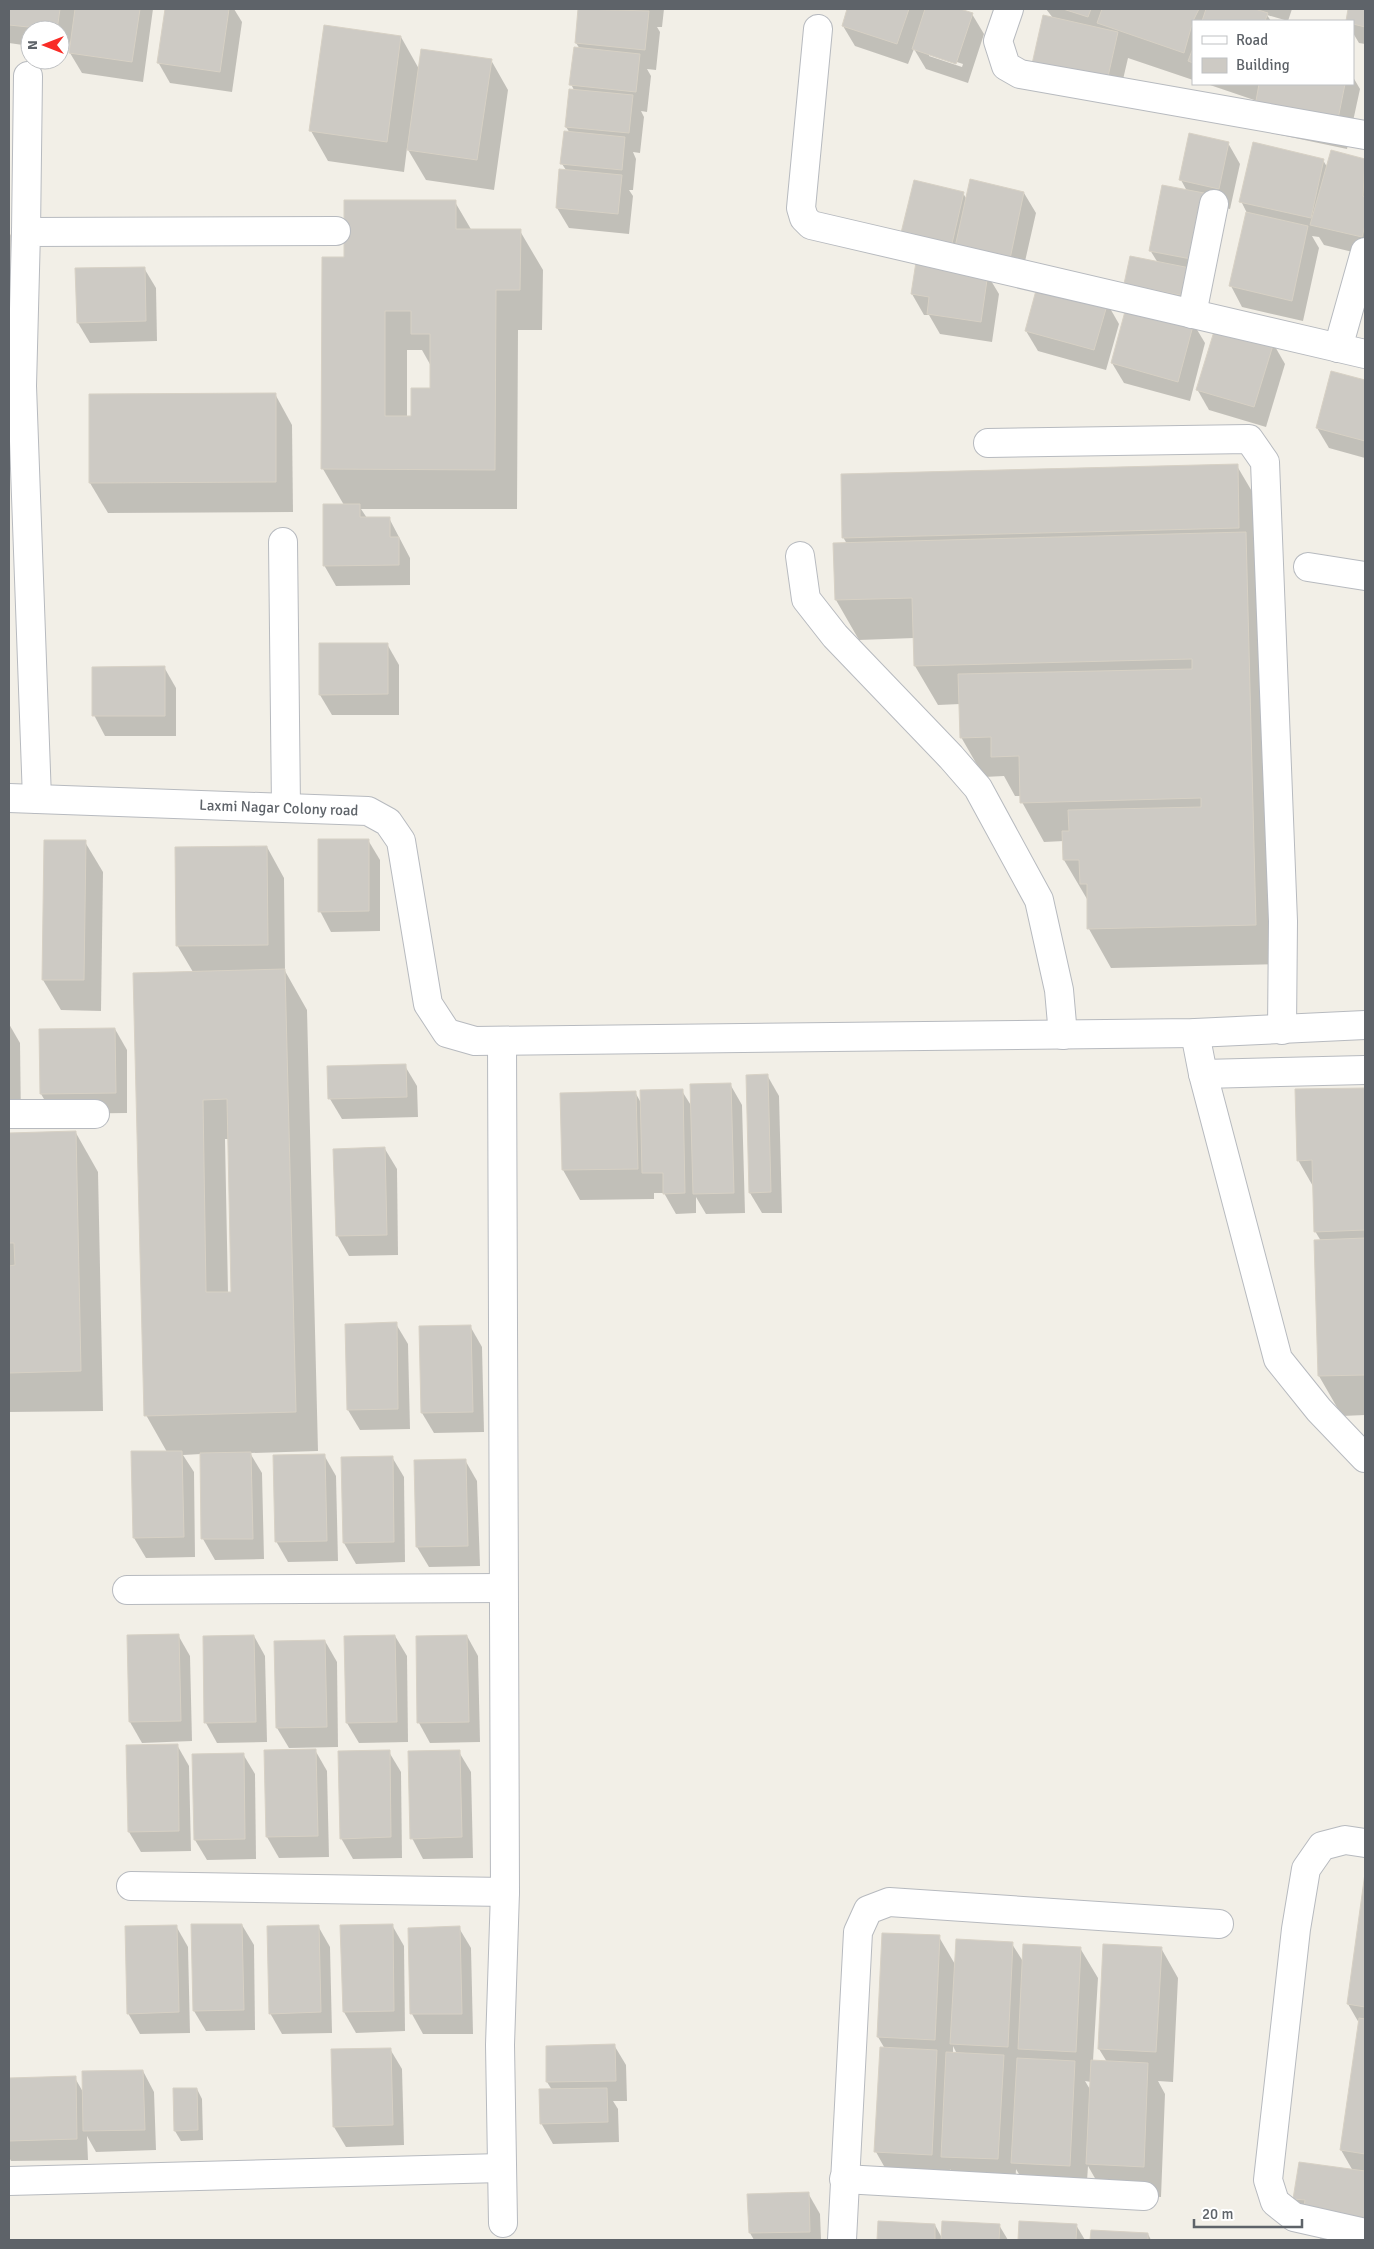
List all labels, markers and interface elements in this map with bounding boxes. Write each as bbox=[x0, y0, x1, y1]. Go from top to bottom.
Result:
north arrow bbox=[20, 20, 70, 70]
legend bbox=[1192, 20, 1354, 85]
text: Road bbox=[1236, 31, 1268, 49]
text: N bbox=[24, 40, 41, 50]
text: Building bbox=[1236, 56, 1290, 74]
street label: Laxmi Nagar Colony road bbox=[199, 796, 359, 820]
scale bar bbox=[1194, 2196, 1302, 2228]
text: 20 m bbox=[1202, 2205, 1233, 2223]

